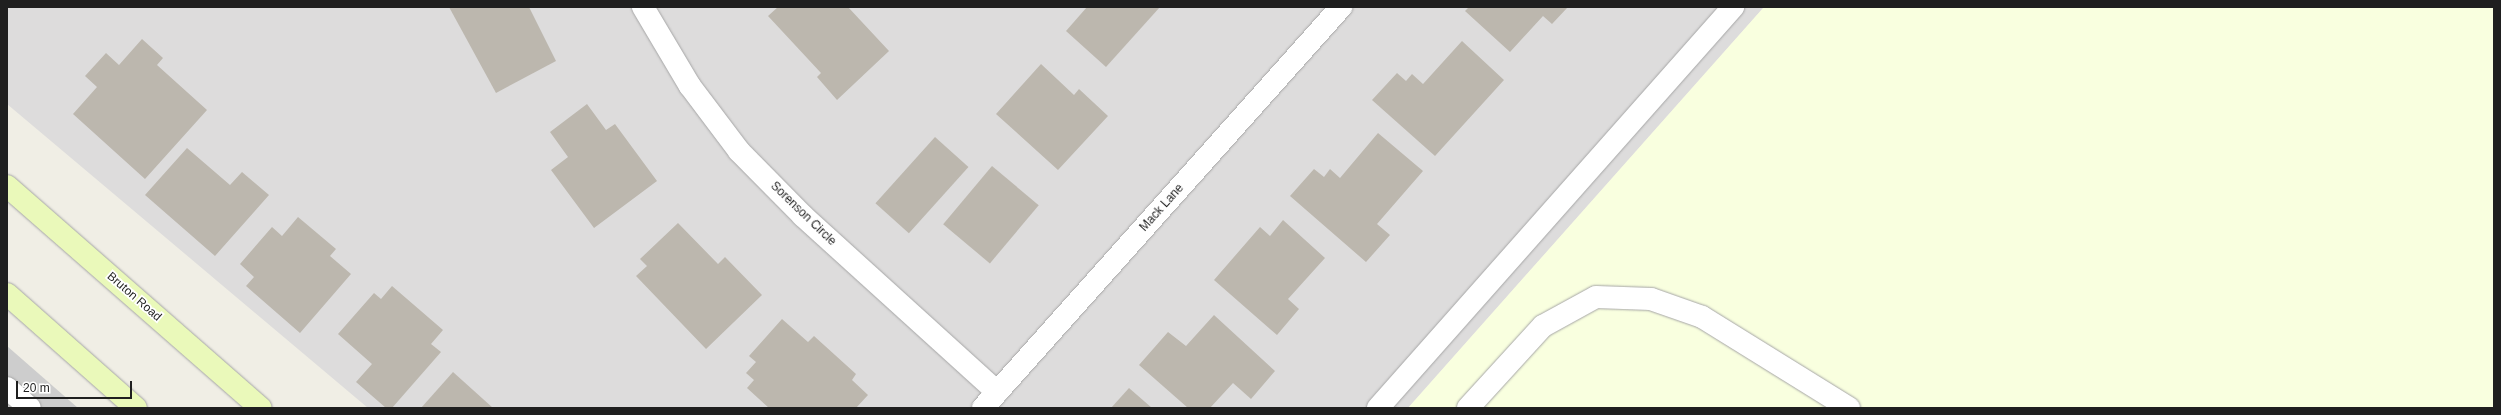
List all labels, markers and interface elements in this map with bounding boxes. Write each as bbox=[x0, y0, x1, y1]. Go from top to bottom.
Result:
street label: Sorenson Circle bbox=[767, 179, 839, 249]
street label: Mack Lane bbox=[1137, 181, 1187, 235]
street label: Bruton Road bbox=[104, 269, 164, 325]
scale bar bbox=[18, 373, 134, 399]
text: 20 m bbox=[23, 381, 50, 395]

